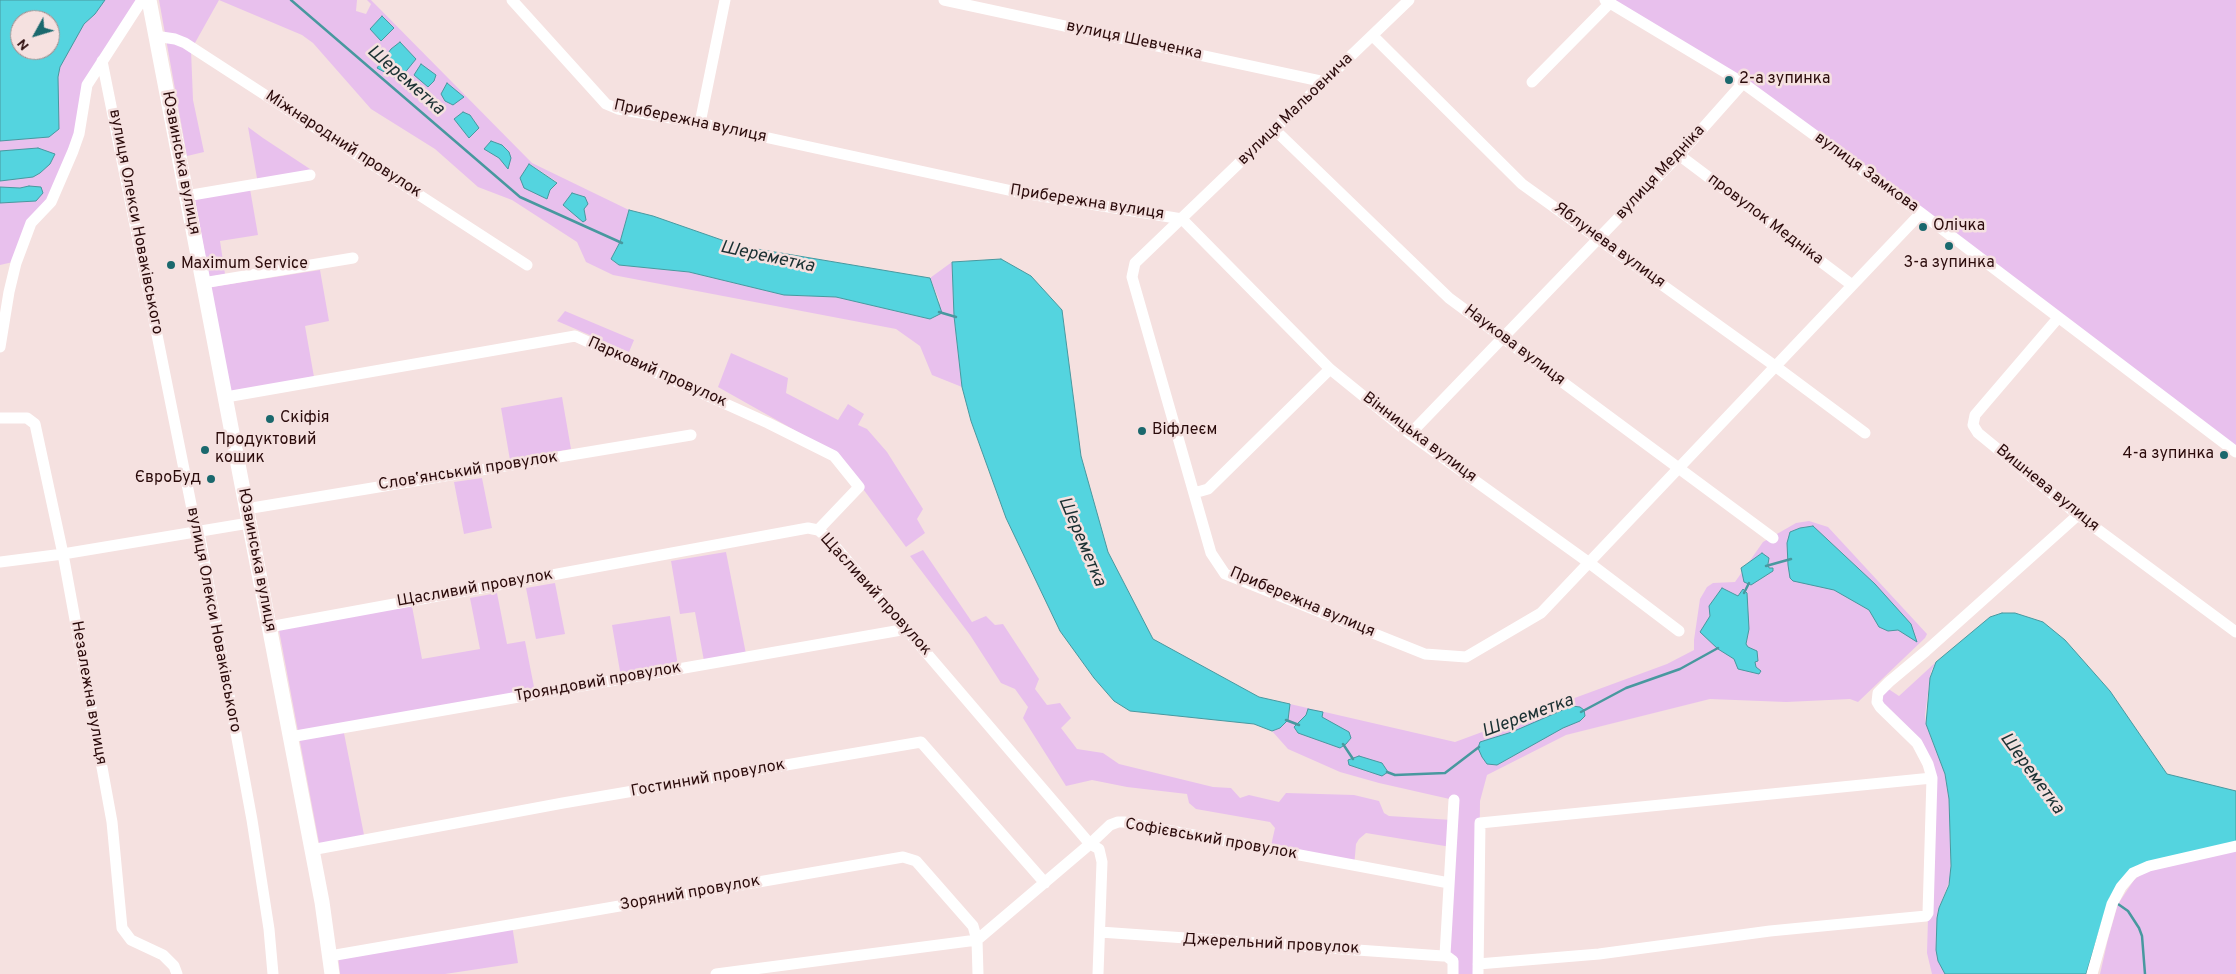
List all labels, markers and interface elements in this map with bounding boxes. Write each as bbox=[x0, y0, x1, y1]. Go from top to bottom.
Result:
north arrow bbox=[10, 10, 60, 60]
street label: вулиця Шевченка bbox=[1064, 17, 1204, 65]
text: N bbox=[14, 35, 34, 53]
water label: Шереметка bbox=[362, 41, 448, 121]
street label: вулиця Мальовнича bbox=[1234, 50, 1358, 170]
place label: 2-а зупинка bbox=[1739, 70, 1830, 90]
marker: 2-а зупинка bbox=[1723, 74, 1735, 86]
street label: Міжнародний провулок bbox=[261, 87, 425, 203]
street label: Юзвинська вулиця bbox=[157, 89, 203, 237]
street label: Прибережна вулиця bbox=[612, 96, 768, 148]
street label: вулиця Олекси Новаківського bbox=[104, 108, 166, 336]
street label: вулиця Медніка bbox=[1612, 122, 1710, 224]
street label: вулиця Замкова bbox=[1810, 129, 1922, 217]
street label: провулок Медніка bbox=[1703, 170, 1827, 270]
street label: Прибережна вулиця bbox=[1009, 181, 1165, 225]
street label: Яблунева вулиця bbox=[1549, 199, 1669, 293]
place label: Олічка bbox=[1933, 217, 1985, 237]
marker: Олічка bbox=[1917, 221, 1929, 233]
water label: Шереметка bbox=[718, 238, 816, 278]
marker: 3-а зупинка bbox=[1943, 240, 1955, 252]
place label: 3-а зупинка bbox=[1903, 254, 1995, 274]
place label: Maximum Service bbox=[181, 255, 308, 275]
marker: Maximum Service bbox=[165, 259, 177, 271]
street label: Наукова вулиця bbox=[1460, 302, 1568, 390]
street label: Парковий провулок bbox=[584, 334, 730, 412]
street label: Вінницька вулиця bbox=[1358, 389, 1480, 487]
place label: Скіфія bbox=[280, 409, 330, 429]
marker: Скіфія bbox=[264, 413, 276, 425]
place label: Віфлеєм bbox=[1152, 421, 1217, 441]
marker: Віфлеєм bbox=[1136, 425, 1148, 437]
place label: Продуктовий кошик bbox=[215, 431, 316, 469]
street label: Вишнева вулиця bbox=[1991, 441, 2103, 537]
marker: Продуктовий кошик bbox=[199, 444, 211, 456]
place label: 4-а зупинка bbox=[2123, 445, 2214, 465]
street label: Словʼянський провулок bbox=[377, 448, 559, 496]
marker: 4-а зупинка bbox=[2218, 449, 2230, 461]
place label: ЄвроБуд bbox=[135, 469, 201, 489]
marker: ЄвроБуд bbox=[205, 473, 217, 485]
street label: Юзвинська вулиця bbox=[233, 486, 279, 634]
water label: Шереметка bbox=[1052, 494, 1110, 590]
street label: вулиця Олекси Новаківського bbox=[182, 506, 244, 734]
street label: Щасливий провулок bbox=[815, 530, 935, 660]
street label: Прибережна вулиця bbox=[1227, 564, 1377, 642]
street label: Щасливий провулок bbox=[396, 566, 554, 612]
street label: Незалежна вулиця bbox=[66, 619, 110, 767]
street label: Трояндовий провулок bbox=[513, 659, 683, 707]
water label: Шереметка bbox=[1479, 691, 1577, 743]
water label: Шереметка bbox=[1994, 729, 2068, 819]
street label: Гостинний провулок bbox=[629, 756, 787, 802]
street label: Софієвський провулок bbox=[1123, 815, 1299, 865]
street label: Зоряний провулок bbox=[618, 872, 762, 916]
street label: Джерельний провулок bbox=[1182, 931, 1360, 959]

